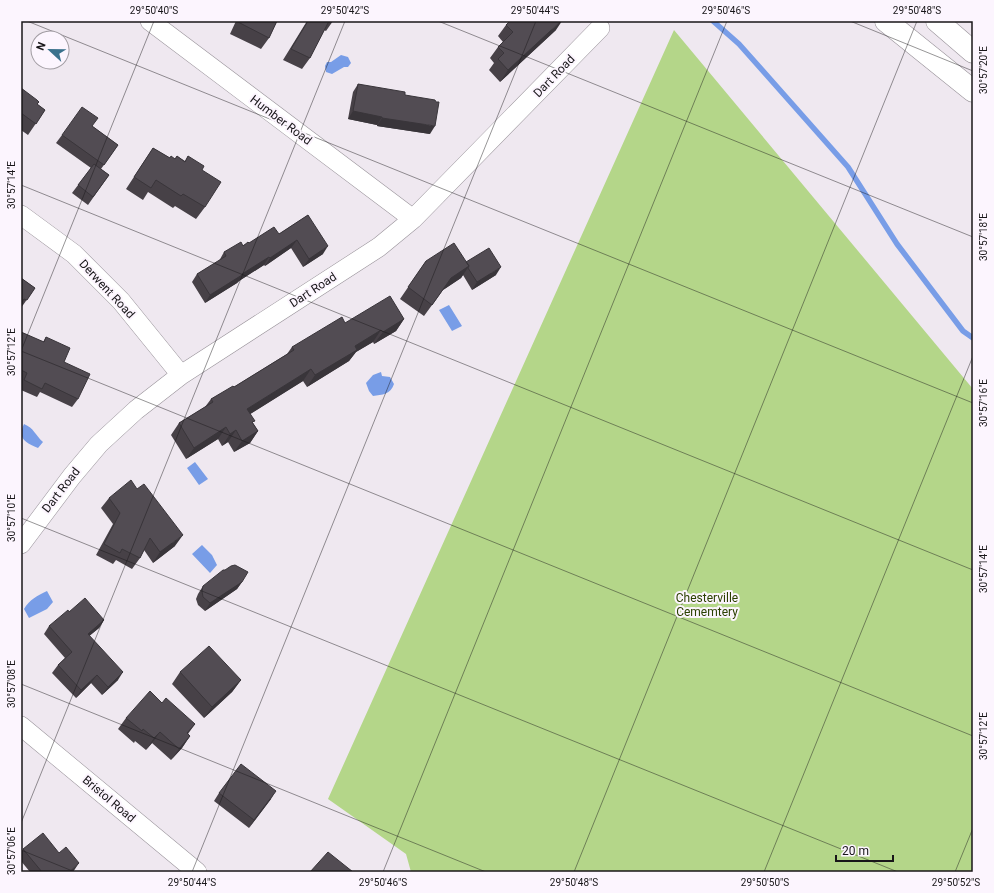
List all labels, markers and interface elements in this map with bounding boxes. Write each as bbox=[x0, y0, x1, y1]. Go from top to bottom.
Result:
text: 29°50'40"S bbox=[130, 5, 178, 16]
text: 29°50'42"S bbox=[321, 5, 369, 16]
text: 29°50'44"S bbox=[511, 5, 559, 16]
text: 29°50'46"S bbox=[702, 5, 750, 16]
text: 29°50'48"S bbox=[893, 5, 941, 16]
north arrow bbox=[30, 30, 70, 70]
text: N bbox=[34, 40, 49, 52]
text: 30°57'20"E bbox=[978, 46, 989, 94]
street label: Dart Road bbox=[530, 52, 578, 100]
street label: Humber Road bbox=[247, 92, 315, 148]
text: 30°57'14"E bbox=[6, 161, 17, 209]
text: 30°57'18"E bbox=[978, 213, 989, 261]
street label: Derwent Road bbox=[76, 257, 138, 321]
street label: Dart Road bbox=[287, 270, 339, 310]
text: 30°57'12"E bbox=[6, 328, 17, 376]
text: 30°57'16"E bbox=[978, 379, 989, 427]
street label: Dart Road bbox=[39, 465, 83, 515]
text: 30°57'10"E bbox=[6, 494, 17, 542]
text: 30°57'14"E bbox=[978, 545, 989, 593]
park label: Chesterville Cememtery bbox=[676, 591, 738, 619]
text: 30°57'08"E bbox=[6, 660, 17, 708]
text: 30°57'12"E bbox=[978, 712, 989, 760]
street label: Bristol Road bbox=[80, 773, 138, 825]
text: 30°57'06"E bbox=[6, 827, 17, 875]
scale bar bbox=[836, 837, 893, 863]
text: 20 m bbox=[842, 844, 869, 858]
text: 29°50'44"S bbox=[168, 877, 216, 888]
text: 29°50'46"S bbox=[359, 877, 407, 888]
text: 29°50'48"S bbox=[550, 877, 598, 888]
text: 29°50'50"S bbox=[741, 877, 789, 888]
text: 29°50'52"S bbox=[932, 877, 980, 888]

